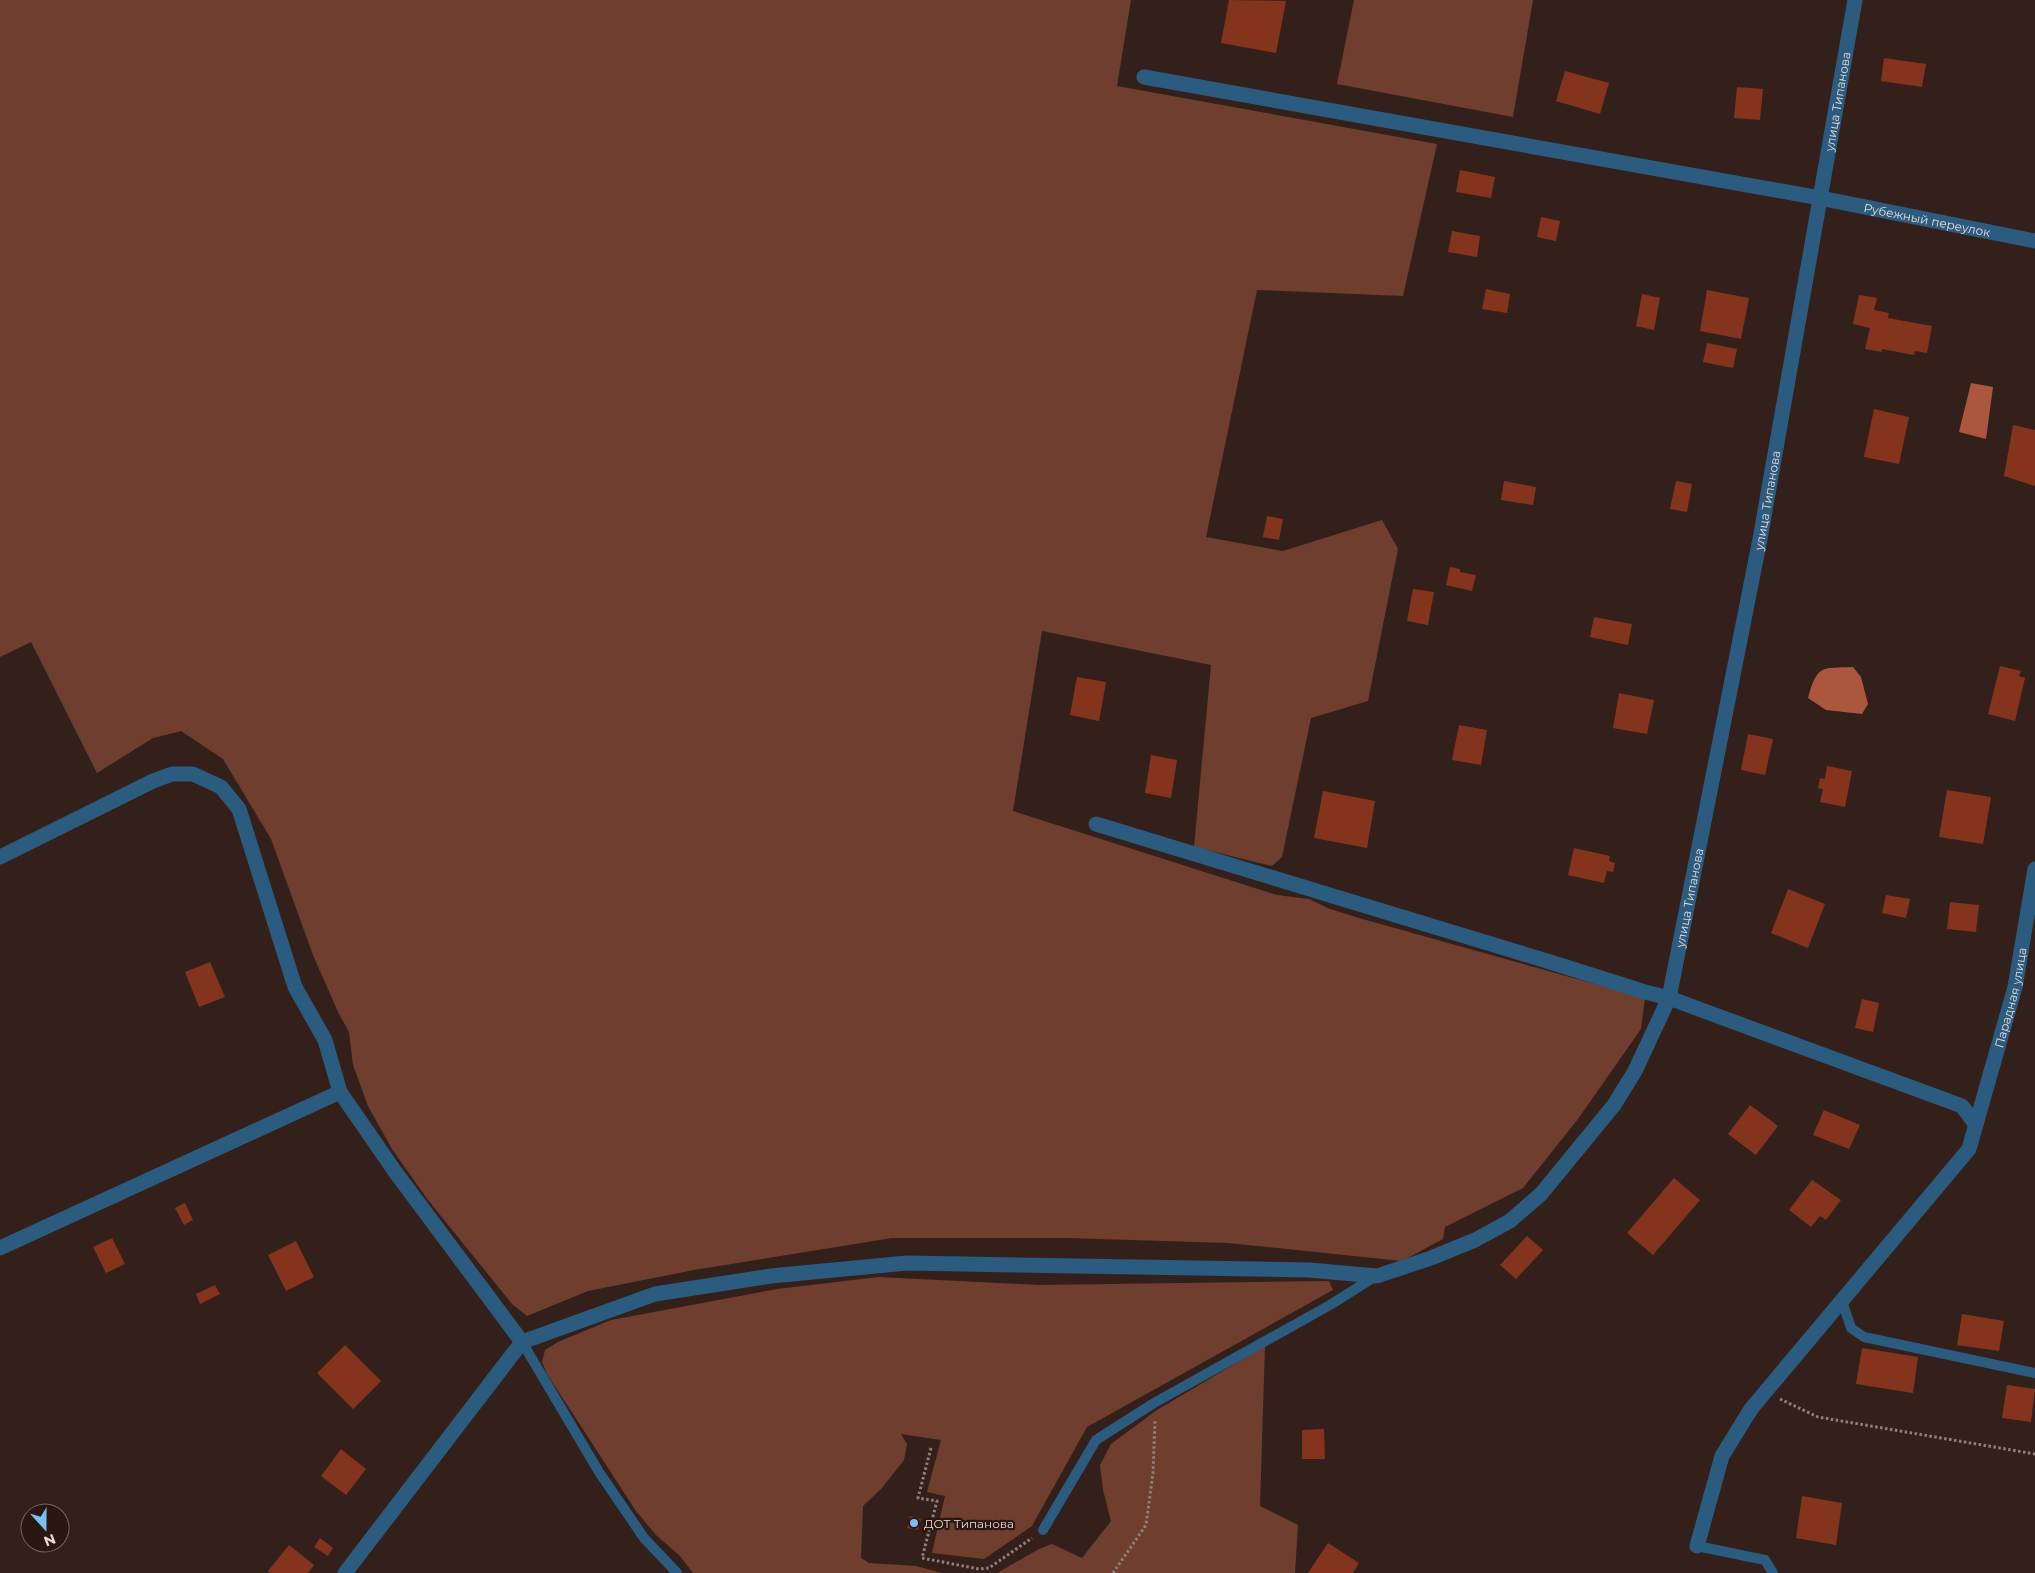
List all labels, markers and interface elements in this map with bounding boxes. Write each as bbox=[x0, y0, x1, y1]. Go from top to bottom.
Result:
street label: улица Типанова bbox=[1821, 50, 1853, 153]
street label: Рубежный переулок bbox=[1863, 199, 1992, 239]
street label: улица Типанова bbox=[1750, 449, 1783, 552]
street label: улица Типанова bbox=[1672, 847, 1706, 950]
street label: Парадная улица bbox=[1991, 946, 2029, 1049]
north arrow bbox=[20, 1503, 70, 1553]
place label: ДОТ Типанова bbox=[924, 1516, 1014, 1531]
marker: ДОТ Типанова bbox=[908, 1517, 920, 1529]
text: N bbox=[41, 1530, 58, 1551]

